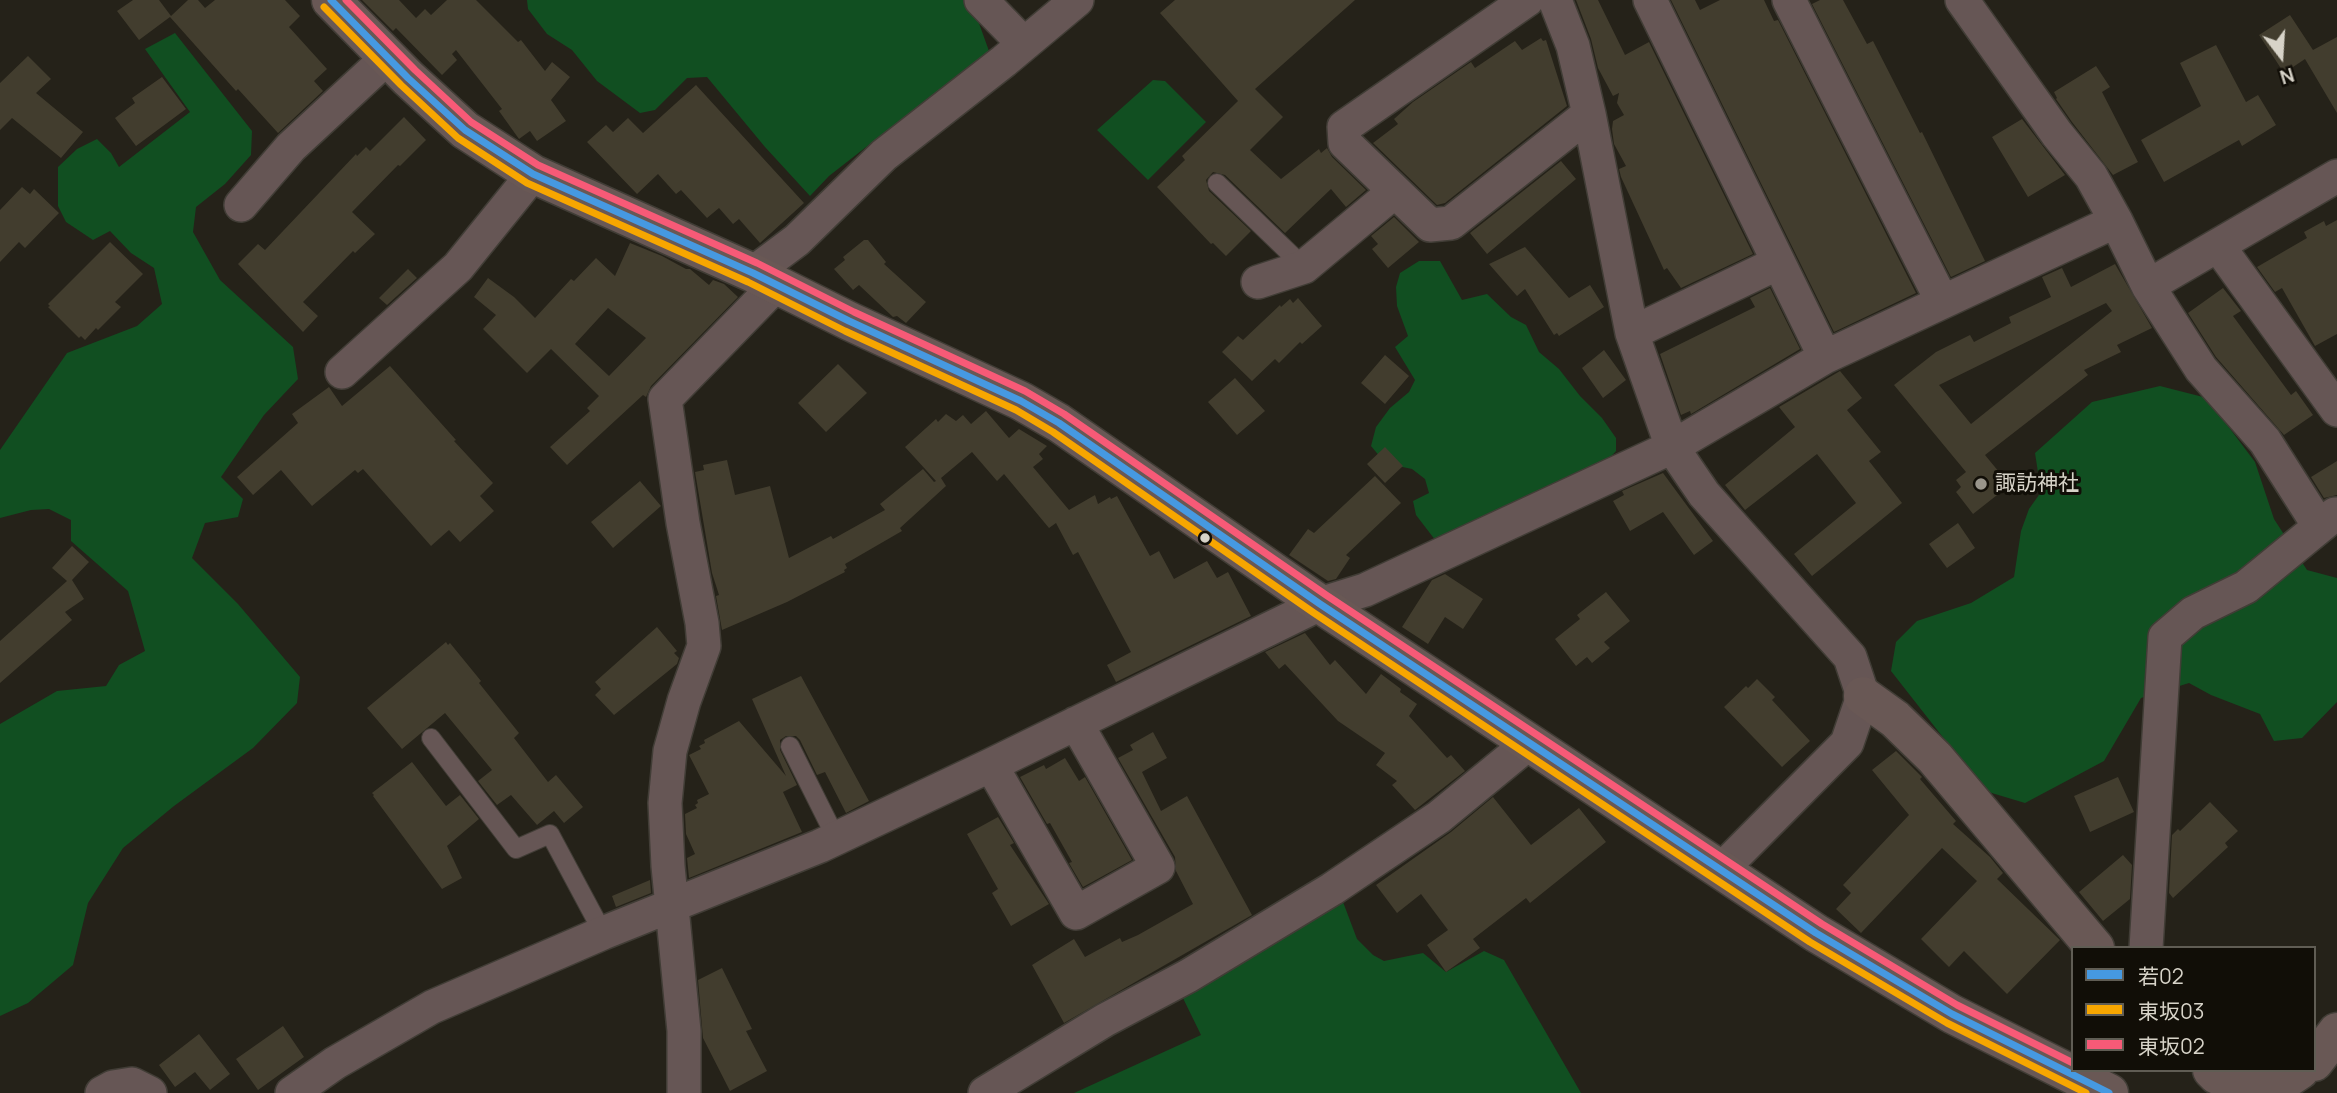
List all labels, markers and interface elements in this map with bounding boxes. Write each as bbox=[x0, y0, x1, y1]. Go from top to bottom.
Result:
north arrow bbox=[2246, 21, 2316, 91]
text: N bbox=[2277, 62, 2297, 91]
place label: 諏訪神社 bbox=[1995, 471, 2079, 497]
marker: 諏訪神社 bbox=[1973, 476, 1989, 492]
unlabelled marker bbox=[1198, 531, 1212, 545]
legend bbox=[2071, 946, 2316, 1072]
text: 若02 bbox=[2138, 962, 2184, 990]
text: 東坂03 bbox=[2138, 997, 2204, 1025]
text: 東坂02 bbox=[2138, 1032, 2205, 1060]

